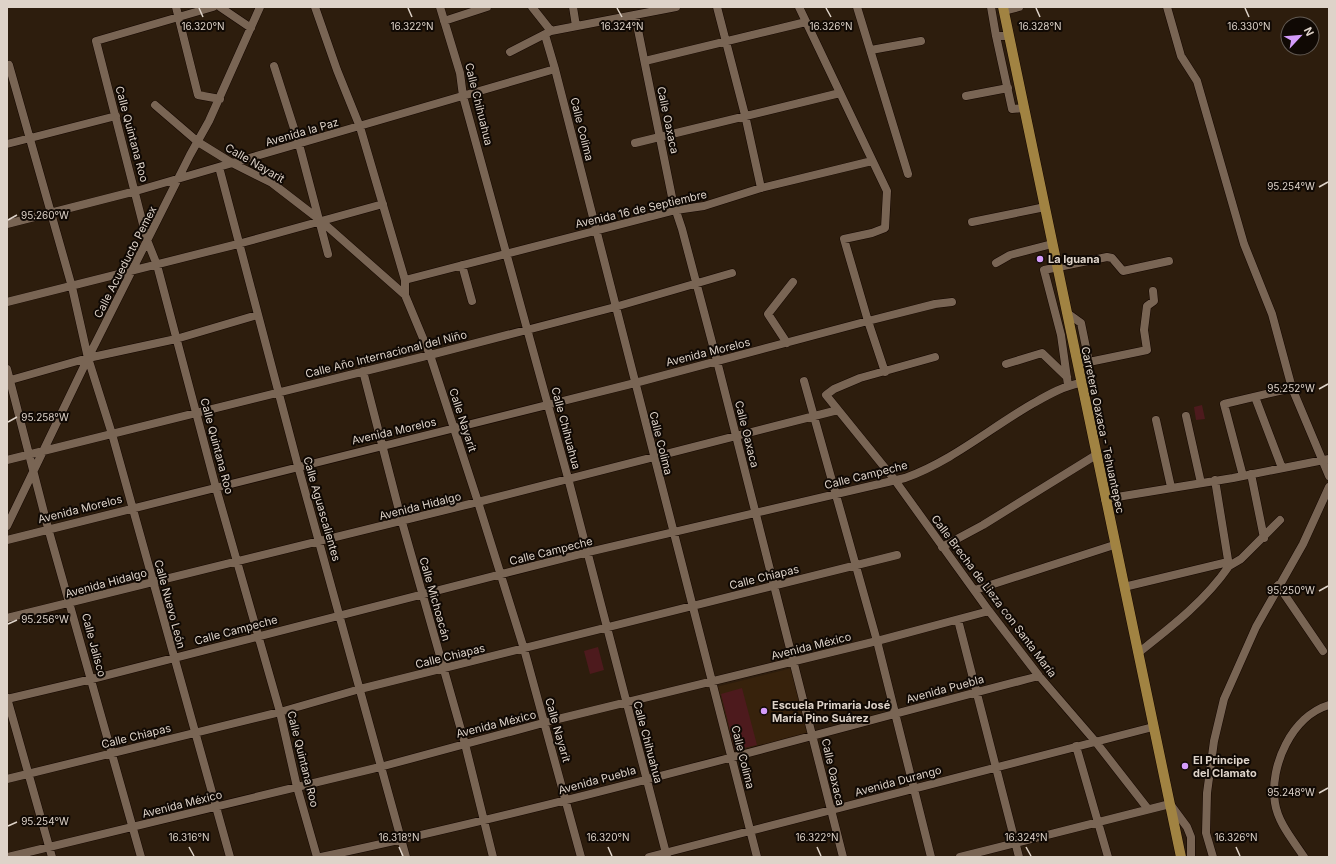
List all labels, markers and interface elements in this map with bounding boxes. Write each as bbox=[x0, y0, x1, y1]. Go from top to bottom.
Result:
north arrow bbox=[1280, 16, 1320, 56]
text: 16.320°N bbox=[181, 20, 225, 32]
text: 16.322°N bbox=[390, 20, 434, 32]
text: 16.324°N bbox=[600, 20, 644, 32]
text: 16.326°N bbox=[809, 20, 853, 32]
text: 16.328°N bbox=[1019, 20, 1061, 32]
text: 16.330°N bbox=[1227, 20, 1271, 32]
text: N bbox=[1301, 25, 1317, 38]
street label: Calle Chihuahua bbox=[462, 61, 496, 147]
street label: Calle Quintana Roo bbox=[112, 84, 152, 184]
street label: Calle Oaxaca bbox=[654, 85, 682, 155]
street label: Calle Colima bbox=[567, 96, 597, 162]
street label: Avenida la Paz bbox=[264, 115, 340, 149]
street label: Calle Nayarit bbox=[223, 140, 288, 186]
text: 95.254°W bbox=[1267, 180, 1315, 192]
street label: Avenida 16 de Septiembre bbox=[574, 187, 708, 231]
street label: Calle Acueducto Pemex bbox=[91, 204, 159, 320]
text: 95.260°W bbox=[21, 209, 69, 221]
place label: La Iguana bbox=[1048, 252, 1100, 266]
marker: La Iguana bbox=[1035, 254, 1045, 264]
street label: Calle Año Internacional del Niño bbox=[304, 327, 469, 381]
street label: Avenida Morelos bbox=[664, 335, 752, 369]
street label: Carretera Oaxaca - Tehuantepec bbox=[1078, 345, 1128, 515]
text: 95.252°W bbox=[1267, 382, 1315, 394]
street label: Calle Chihuahua bbox=[548, 385, 584, 471]
street label: Calle Nayarit bbox=[446, 386, 480, 454]
street label: Calle Quintana Roo bbox=[197, 396, 237, 496]
street label: Calle Oaxaca bbox=[732, 399, 762, 469]
street label: Calle Colima bbox=[646, 410, 676, 476]
text: 95.258°W bbox=[21, 411, 69, 423]
street label: Avenida Morelos bbox=[350, 414, 438, 448]
street label: Calle Aguascalientes bbox=[300, 455, 344, 563]
street label: Calle Campeche bbox=[823, 458, 909, 492]
street label: Avenida Hidalgo bbox=[377, 489, 463, 523]
street label: Avenida Morelos bbox=[36, 492, 124, 526]
street label: Calle Brecha de Lieza con Santa María bbox=[928, 512, 1060, 680]
street label: Calle Campeche bbox=[508, 534, 594, 568]
street label: Calle Michoacán bbox=[416, 556, 454, 642]
street label: Calle Nuevo León bbox=[151, 558, 189, 650]
street label: Calle Chiapas bbox=[728, 562, 800, 592]
street label: Avenida Hidalgo bbox=[64, 565, 149, 601]
text: 95.250°W bbox=[1267, 584, 1315, 596]
street label: Calle Jalisco bbox=[79, 612, 109, 679]
street label: Calle Campeche bbox=[193, 612, 279, 648]
text: 95.256°W bbox=[21, 613, 69, 625]
street label: Avenida México bbox=[770, 629, 853, 663]
street label: Calle Chiapas bbox=[414, 641, 486, 671]
street label: Avenida Puebla bbox=[905, 672, 985, 706]
street label: Calle Nayarit bbox=[542, 696, 574, 764]
place label: Escuela Primaria José María Pino Suárez bbox=[772, 698, 891, 725]
street label: Calle Chihuahua bbox=[630, 699, 666, 785]
marker: Escuela Primaria José María Pino Suárez bbox=[759, 706, 769, 716]
street label: Avenida México bbox=[455, 707, 538, 741]
street label: Calle Quintana Roo bbox=[284, 709, 322, 809]
street label: Calle Chiapas bbox=[100, 721, 172, 751]
street label: Calle Colima bbox=[728, 724, 758, 790]
street label: Calle Oaxaca bbox=[818, 737, 848, 807]
place label: El Principe del Clamato bbox=[1193, 753, 1257, 780]
marker: El Principe del Clamato bbox=[1180, 761, 1190, 771]
street label: Avenida Puebla bbox=[557, 763, 637, 797]
street label: Avenida Durango bbox=[853, 763, 943, 799]
text: 95.248°W bbox=[1267, 786, 1315, 798]
street label: Avenida México bbox=[141, 787, 224, 821]
text: 95.254°W bbox=[21, 815, 69, 827]
text: 16.316°N bbox=[168, 831, 210, 843]
text: 16.318°N bbox=[379, 831, 419, 843]
text: 16.320°N bbox=[586, 831, 630, 843]
text: 16.322°N bbox=[795, 831, 839, 843]
text: 16.324°N bbox=[1004, 831, 1048, 843]
text: 16.326°N bbox=[1214, 831, 1258, 843]

